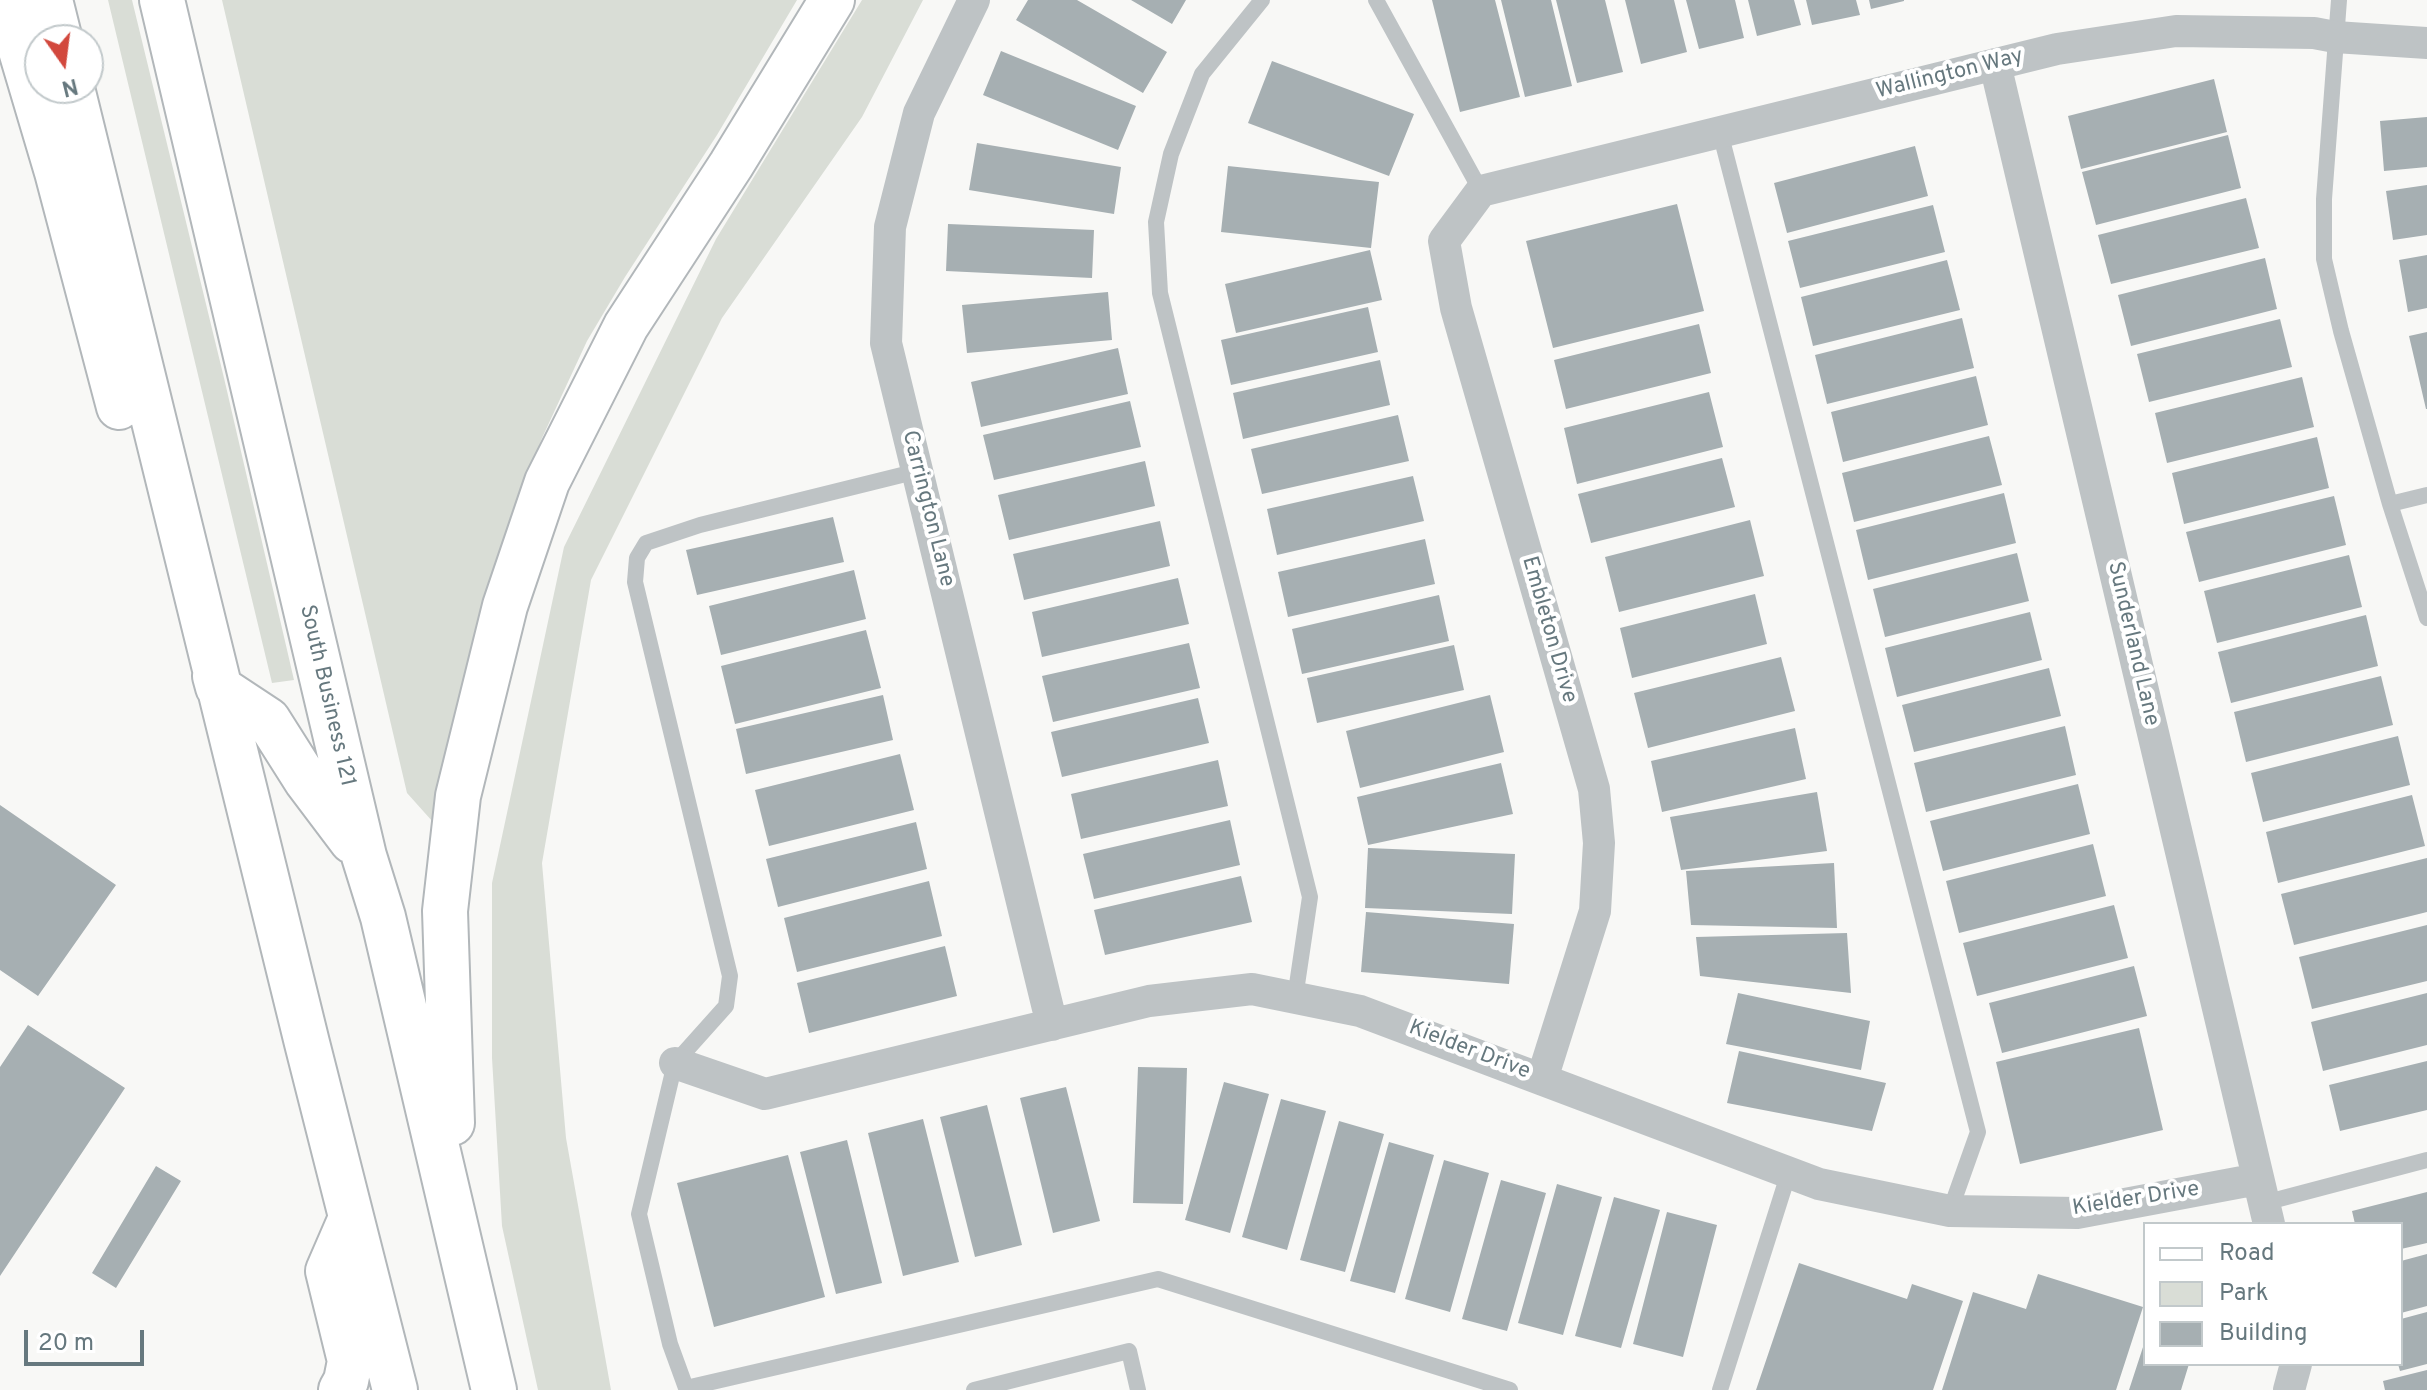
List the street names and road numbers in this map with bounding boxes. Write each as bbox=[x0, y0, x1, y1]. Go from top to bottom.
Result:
street label: Wallington Way bbox=[1874, 44, 2026, 106]
street label: Carrington Lane bbox=[895, 428, 959, 590]
street label: Embleton Drive bbox=[1514, 554, 1582, 706]
street label: Sunderland Lane bbox=[2100, 559, 2164, 729]
street label: South Business 121 bbox=[292, 603, 360, 789]
street label: Kielder Drive bbox=[1405, 1016, 1533, 1086]
street label: Kielder Drive bbox=[2071, 1177, 2201, 1223]

